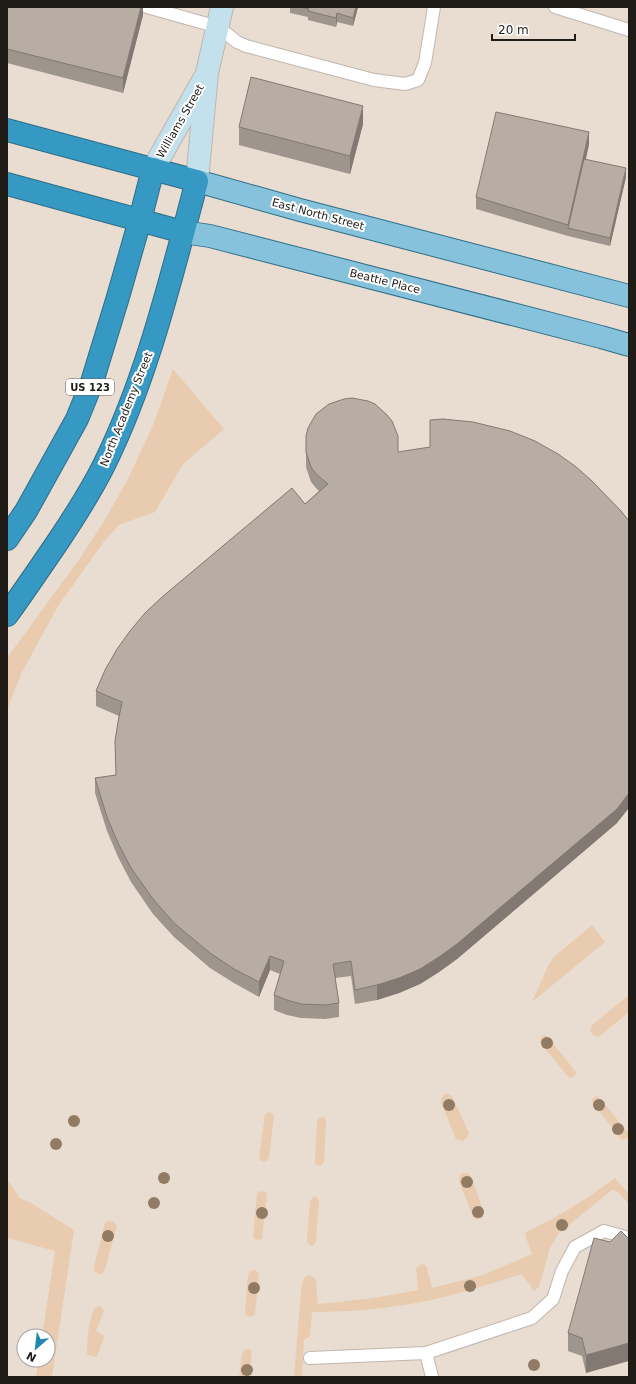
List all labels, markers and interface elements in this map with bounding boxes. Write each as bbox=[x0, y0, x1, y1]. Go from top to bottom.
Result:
scale bar bbox=[492, 16, 575, 42]
text: 20 m bbox=[498, 23, 529, 37]
street label: Williams Street bbox=[154, 81, 207, 160]
street label: East North Street bbox=[270, 196, 366, 233]
street label: Beattie Place bbox=[348, 266, 422, 297]
street label: North Academy Street bbox=[98, 349, 156, 468]
road number: US 123 bbox=[66, 379, 114, 395]
north arrow bbox=[16, 1328, 56, 1368]
text: N bbox=[24, 1348, 39, 1364]

